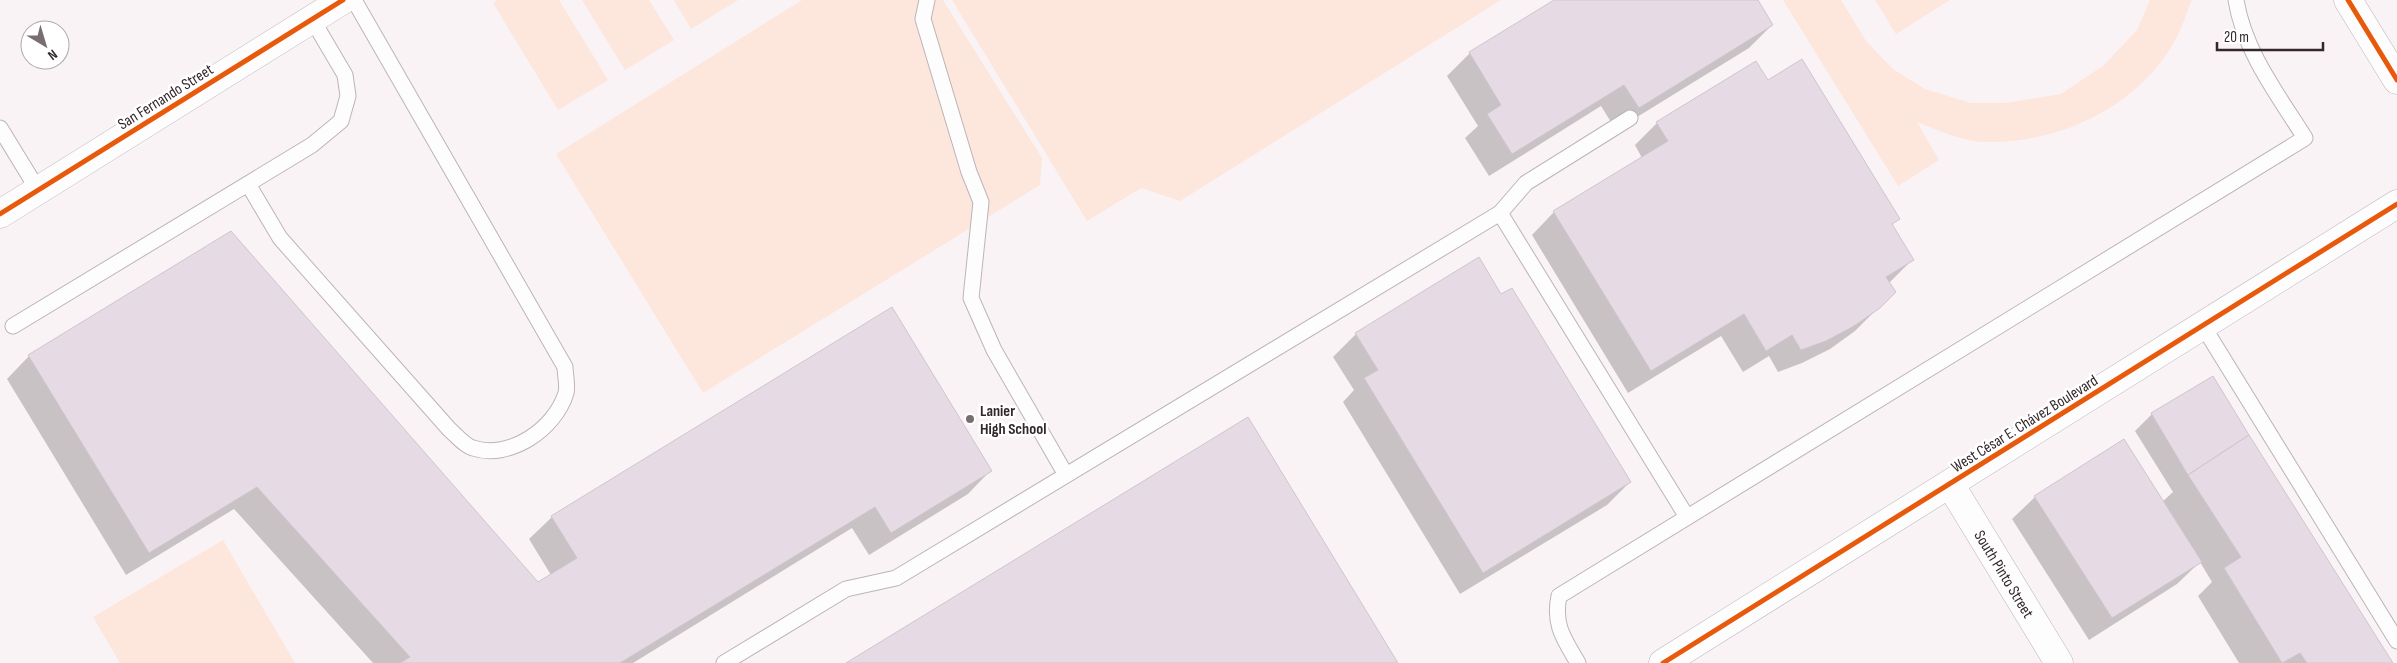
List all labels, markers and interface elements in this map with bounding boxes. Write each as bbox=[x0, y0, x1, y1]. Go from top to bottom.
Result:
north arrow bbox=[20, 20, 70, 70]
scale bar bbox=[2217, 20, 2323, 52]
text: 20 m bbox=[2224, 28, 2249, 47]
text: N bbox=[45, 46, 61, 64]
street label: San Fernando Street bbox=[115, 60, 217, 134]
street label: West César E. Chávez Boulevard bbox=[1948, 371, 2102, 477]
place label: Lanier High School bbox=[980, 402, 1046, 439]
marker: Lanier High School bbox=[964, 413, 976, 425]
street label: South Pinto Street bbox=[1969, 527, 2037, 622]

